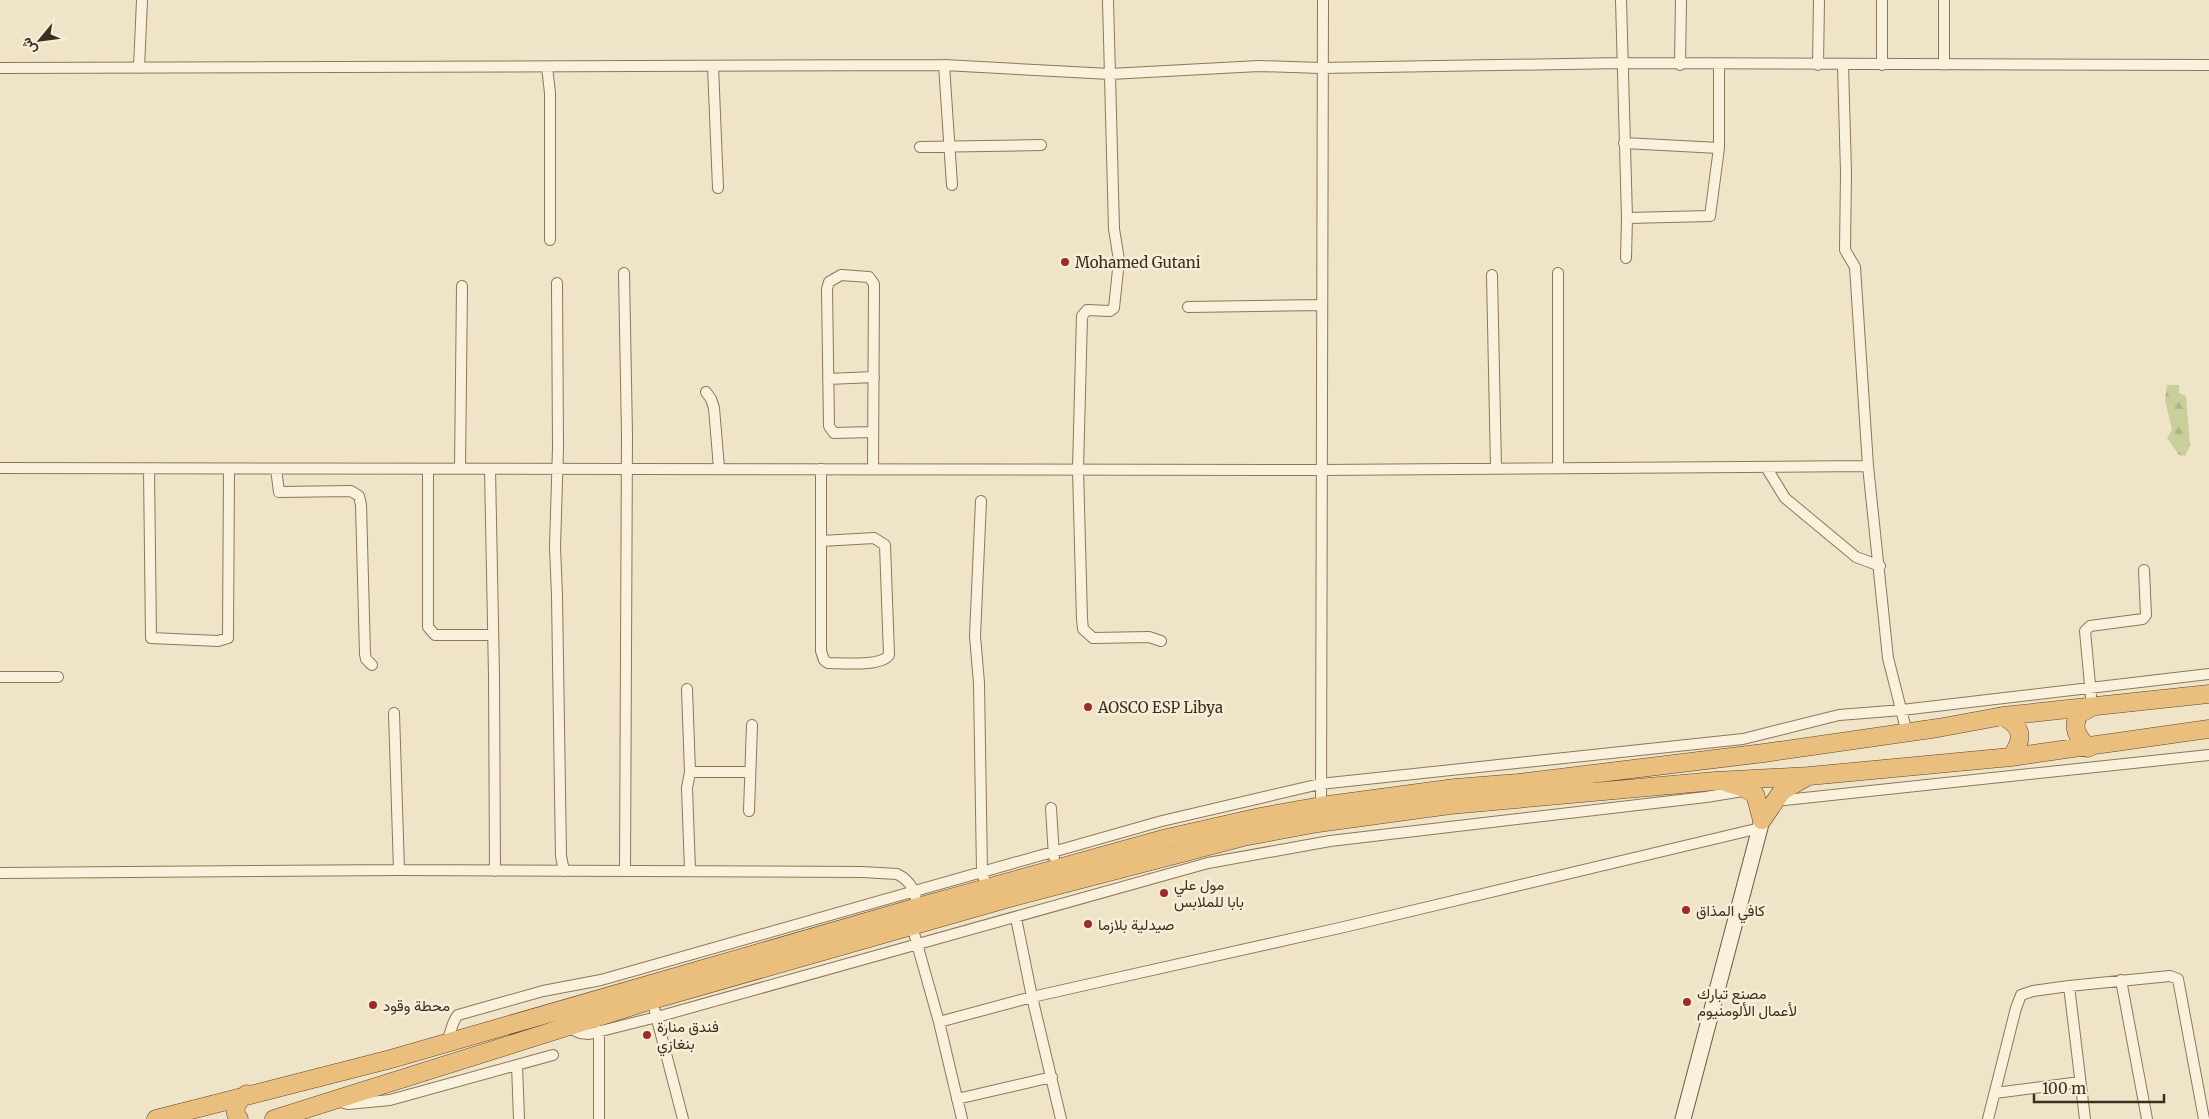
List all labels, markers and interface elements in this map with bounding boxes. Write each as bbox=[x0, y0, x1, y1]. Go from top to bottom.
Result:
north arrow bbox=[15, 15, 65, 65]
text: ش bbox=[17, 34, 41, 58]
place label: Mohamed Gutani bbox=[1075, 253, 1201, 272]
marker: Mohamed Gutani bbox=[1059, 256, 1071, 268]
place label: AOSCO ESP Libya bbox=[1097, 698, 1223, 717]
marker: AOSCO ESP Libya bbox=[1082, 701, 1094, 713]
place label: مول علي بابا للملابس bbox=[1174, 875, 1244, 912]
marker: مول علي بابا للملابس bbox=[1158, 887, 1170, 899]
place label: كافي المذاق bbox=[1696, 901, 1765, 924]
marker: كافي المذاق bbox=[1680, 904, 1692, 916]
place label: صيدلية بلازما bbox=[1098, 915, 1174, 934]
marker: صيدلية بلازما bbox=[1082, 918, 1094, 930]
place label: مصنع تبارك لأعمال الألومنيوم bbox=[1697, 984, 1797, 1021]
place label: محطة وقود bbox=[383, 996, 450, 1015]
marker: مصنع تبارك لأعمال الألومنيوم bbox=[1681, 996, 1693, 1008]
marker: محطة وقود bbox=[367, 999, 379, 1011]
place label: فندق منارة بنغازي bbox=[657, 1017, 719, 1057]
marker: فندق منارة بنغازي bbox=[641, 1029, 653, 1041]
scale bar bbox=[2034, 1072, 2164, 1104]
text: 100 m bbox=[2042, 1079, 2086, 1098]

